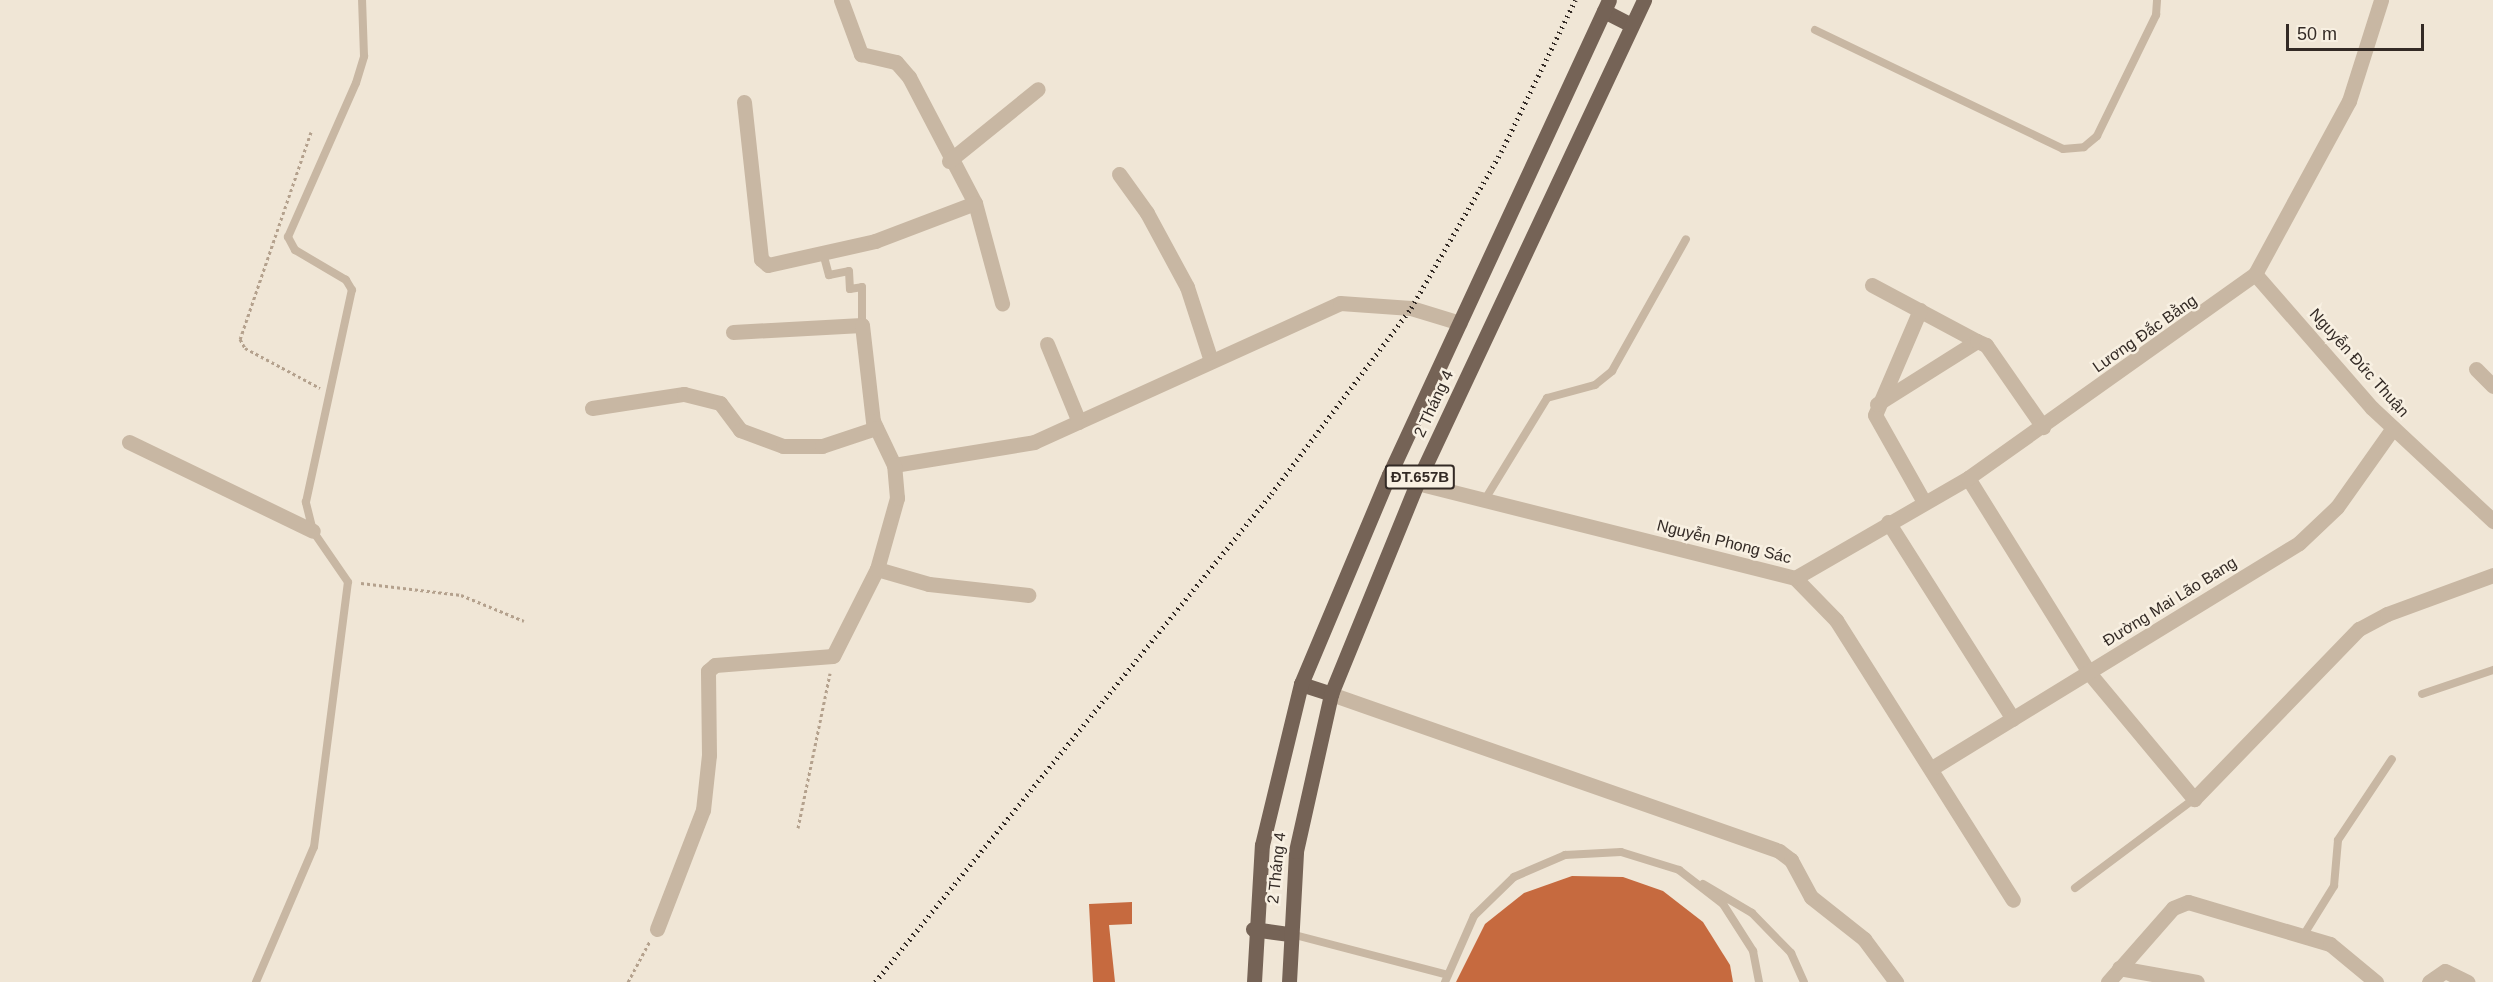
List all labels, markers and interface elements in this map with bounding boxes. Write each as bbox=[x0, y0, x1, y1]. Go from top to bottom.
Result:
scale bar bbox=[2289, 12, 2427, 50]
text: 50 m bbox=[2297, 24, 2337, 44]
street label: Lương Đắc Bằng bbox=[2089, 291, 2201, 377]
street label: Nguyễn Đức Thuận bbox=[2305, 305, 2413, 421]
street label: 2 Tháng 4 bbox=[1410, 367, 1458, 441]
road number: ĐT.657B bbox=[1384, 465, 1456, 489]
street label: Nguyễn Phong Sác bbox=[1655, 516, 1793, 568]
street label: Đường Mai Lão Bang bbox=[2100, 553, 2240, 651]
street label: 2 Tháng 4 bbox=[1264, 831, 1290, 905]

